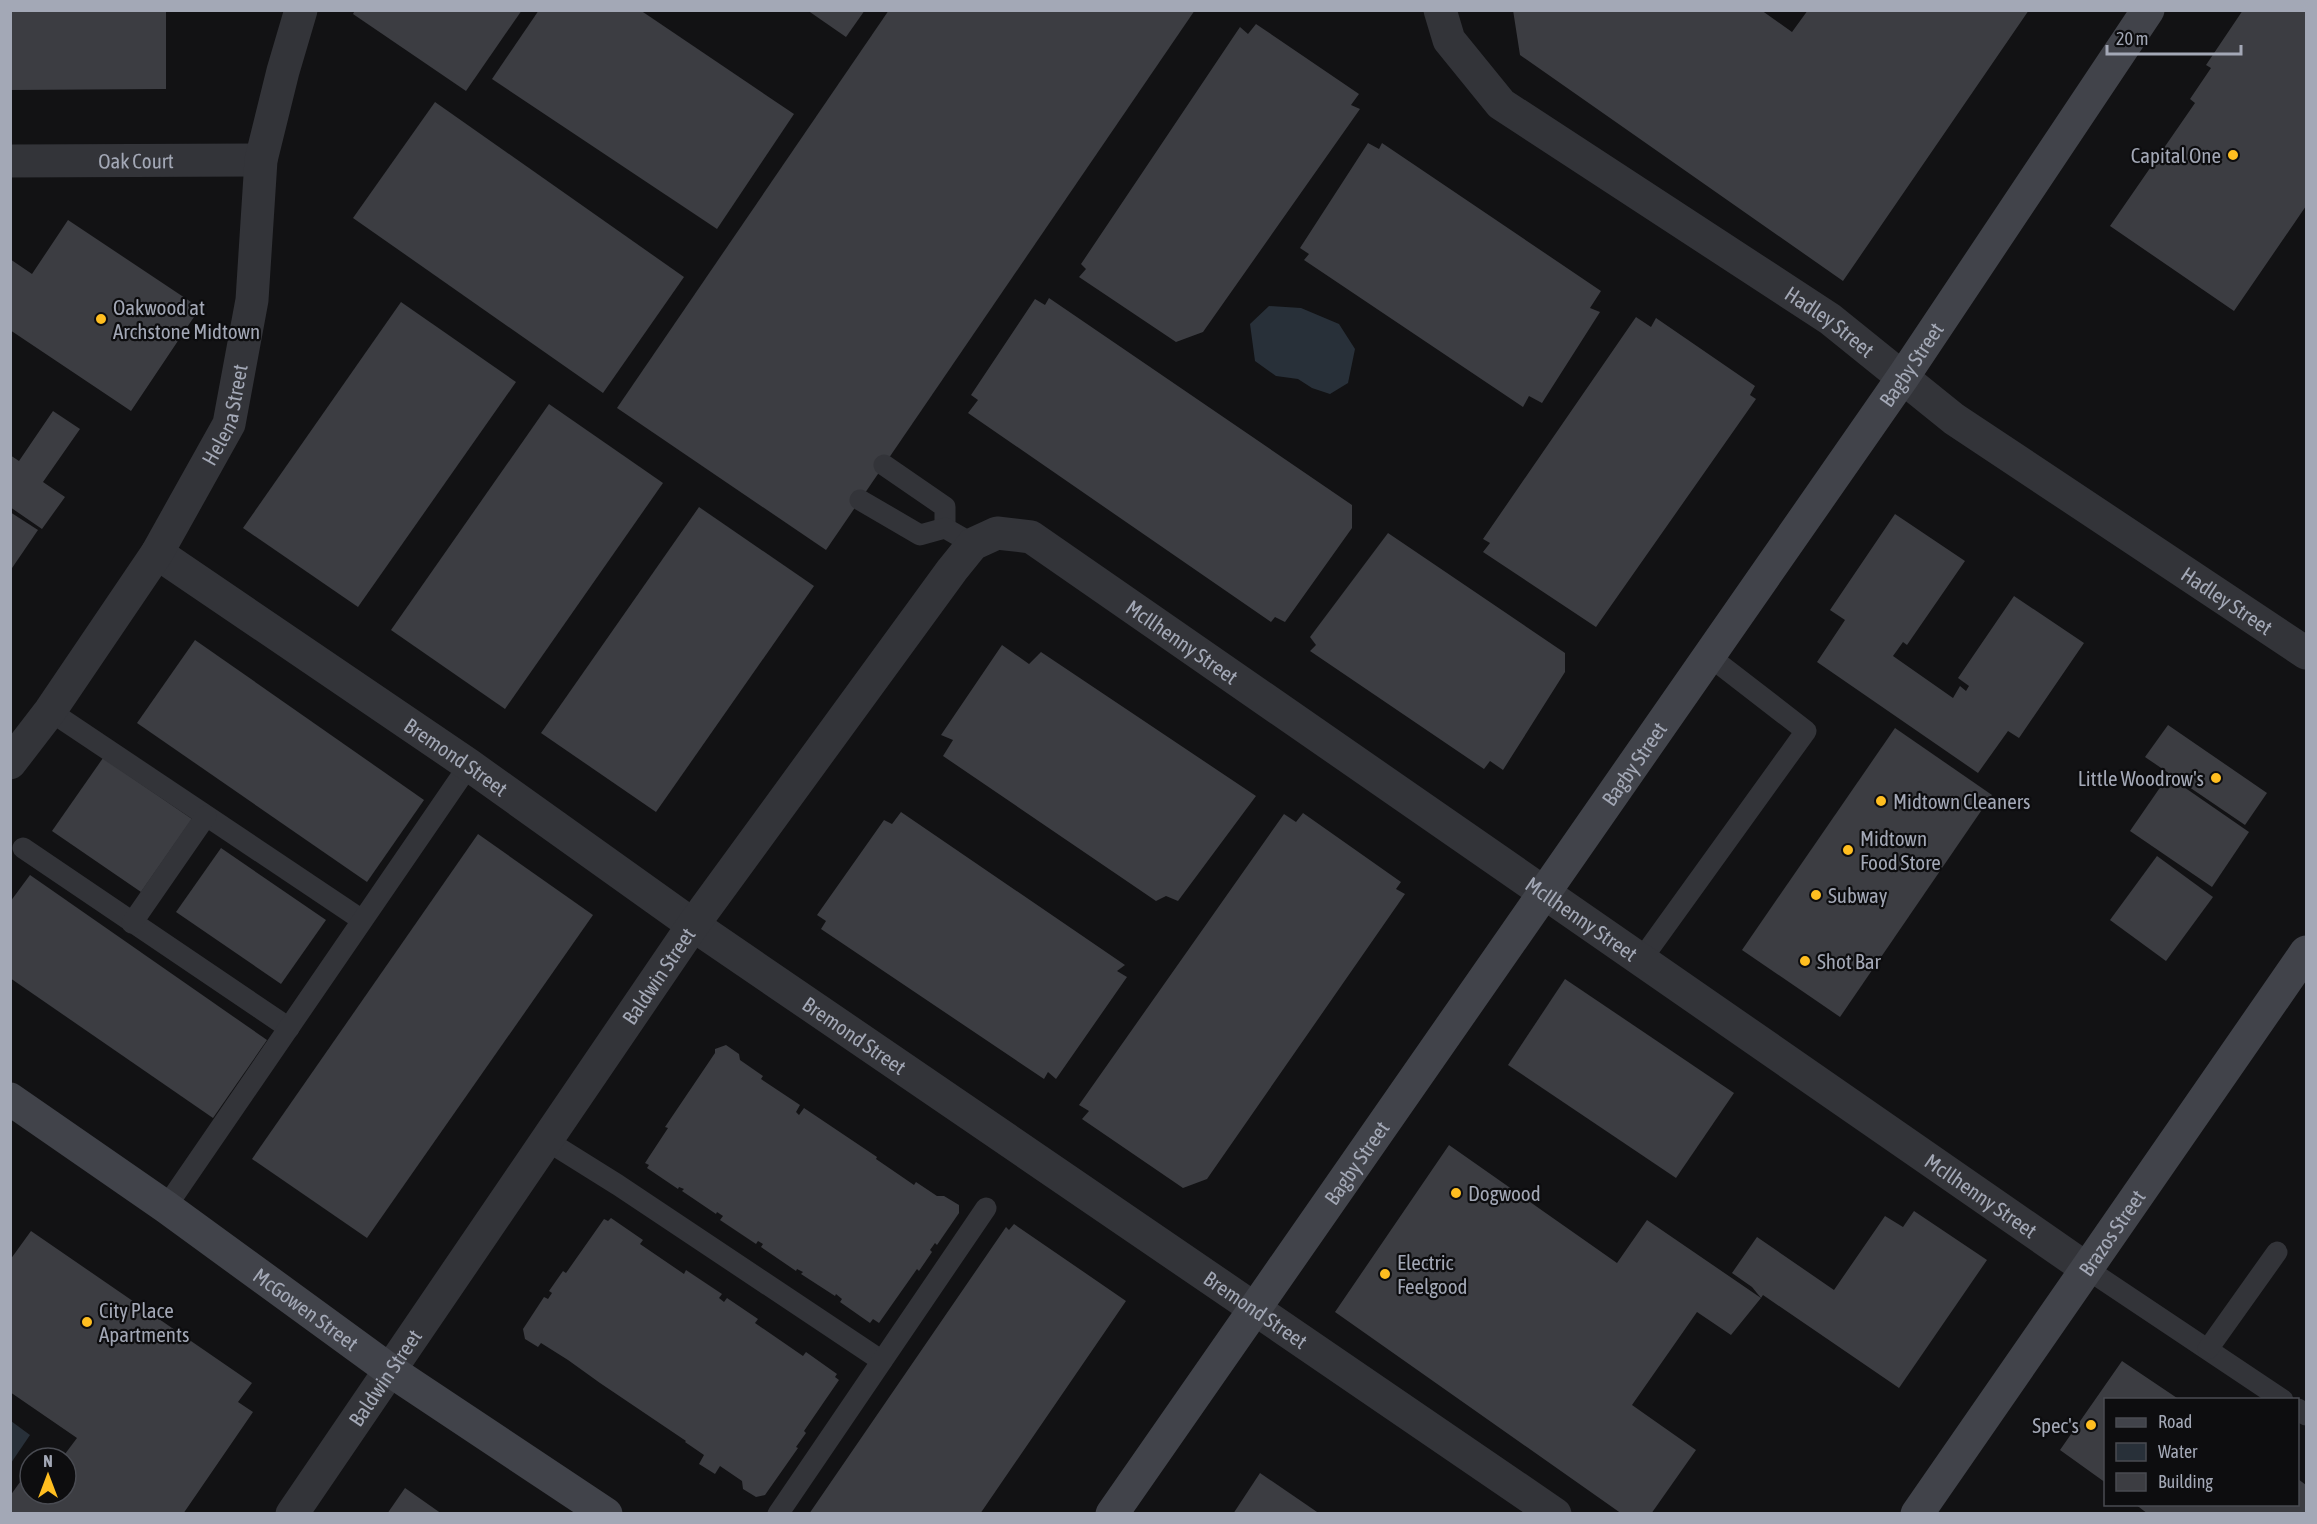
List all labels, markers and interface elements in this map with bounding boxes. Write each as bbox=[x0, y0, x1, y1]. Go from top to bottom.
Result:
scale bar bbox=[2107, 18, 2240, 56]
text: 20 m bbox=[2116, 28, 2148, 49]
place label: Capital One bbox=[2131, 143, 2221, 167]
street label: Oak Court bbox=[98, 148, 174, 173]
marker: Capital One bbox=[2226, 148, 2240, 162]
street label: Hadley Street bbox=[1781, 281, 1879, 362]
place label: Oakwood at Archstone Midtown bbox=[113, 295, 260, 343]
marker: Oakwood at Archstone Midtown bbox=[94, 312, 108, 326]
street label: Bagby Street bbox=[1874, 318, 1948, 411]
street label: Helena Street bbox=[197, 362, 252, 469]
street label: Hadley Street bbox=[2177, 562, 2277, 639]
street label: McIlhenny Street bbox=[1122, 595, 1243, 689]
street label: Bremond Street bbox=[400, 713, 512, 801]
street label: Bagby Street bbox=[1597, 717, 1671, 810]
place label: Little Woodrow's bbox=[2078, 766, 2204, 790]
marker: Little Woodrow's bbox=[2209, 771, 2223, 785]
place label: Midtown Cleaners bbox=[1893, 789, 2030, 813]
marker: Midtown Cleaners bbox=[1874, 794, 1888, 808]
place label: Midtown Food Store bbox=[1860, 826, 1941, 874]
marker: Midtown Food Store bbox=[1841, 843, 1855, 857]
street label: McIlhenny Street bbox=[1521, 872, 1642, 966]
place label: Subway bbox=[1828, 883, 1888, 907]
marker: Subway bbox=[1809, 888, 1823, 902]
street label: Baldwin Street bbox=[617, 923, 700, 1029]
place label: Shot Bar bbox=[1817, 949, 1882, 973]
marker: Shot Bar bbox=[1798, 954, 1812, 968]
street label: Bremond Street bbox=[798, 992, 911, 1079]
street label: Bagby Street bbox=[1319, 1116, 1394, 1209]
street label: McIlhenny Street bbox=[1921, 1148, 2042, 1243]
place label: Dogwood bbox=[1468, 1181, 1541, 1205]
street label: Brazos Street bbox=[2074, 1185, 2150, 1280]
marker: Dogwood bbox=[1449, 1186, 1463, 1200]
place label: Electric Feelgood bbox=[1397, 1250, 1468, 1298]
street label: McGowen Street bbox=[249, 1263, 363, 1355]
street label: Bremond Street bbox=[1199, 1266, 1312, 1353]
marker: Electric Feelgood bbox=[1378, 1267, 1392, 1281]
place label: City Place Apartments bbox=[99, 1298, 189, 1346]
marker: City Place Apartments bbox=[80, 1315, 94, 1329]
street label: Baldwin Street bbox=[344, 1325, 426, 1431]
legend bbox=[2104, 1398, 2299, 1506]
text: Road bbox=[2158, 1411, 2192, 1432]
place label: Spec's bbox=[2032, 1413, 2079, 1437]
marker: Spec's bbox=[2084, 1418, 2098, 1432]
text: Water bbox=[2158, 1441, 2198, 1462]
north arrow bbox=[18, 1446, 78, 1506]
text: N bbox=[43, 1452, 53, 1470]
text: Building bbox=[2158, 1471, 2213, 1492]

